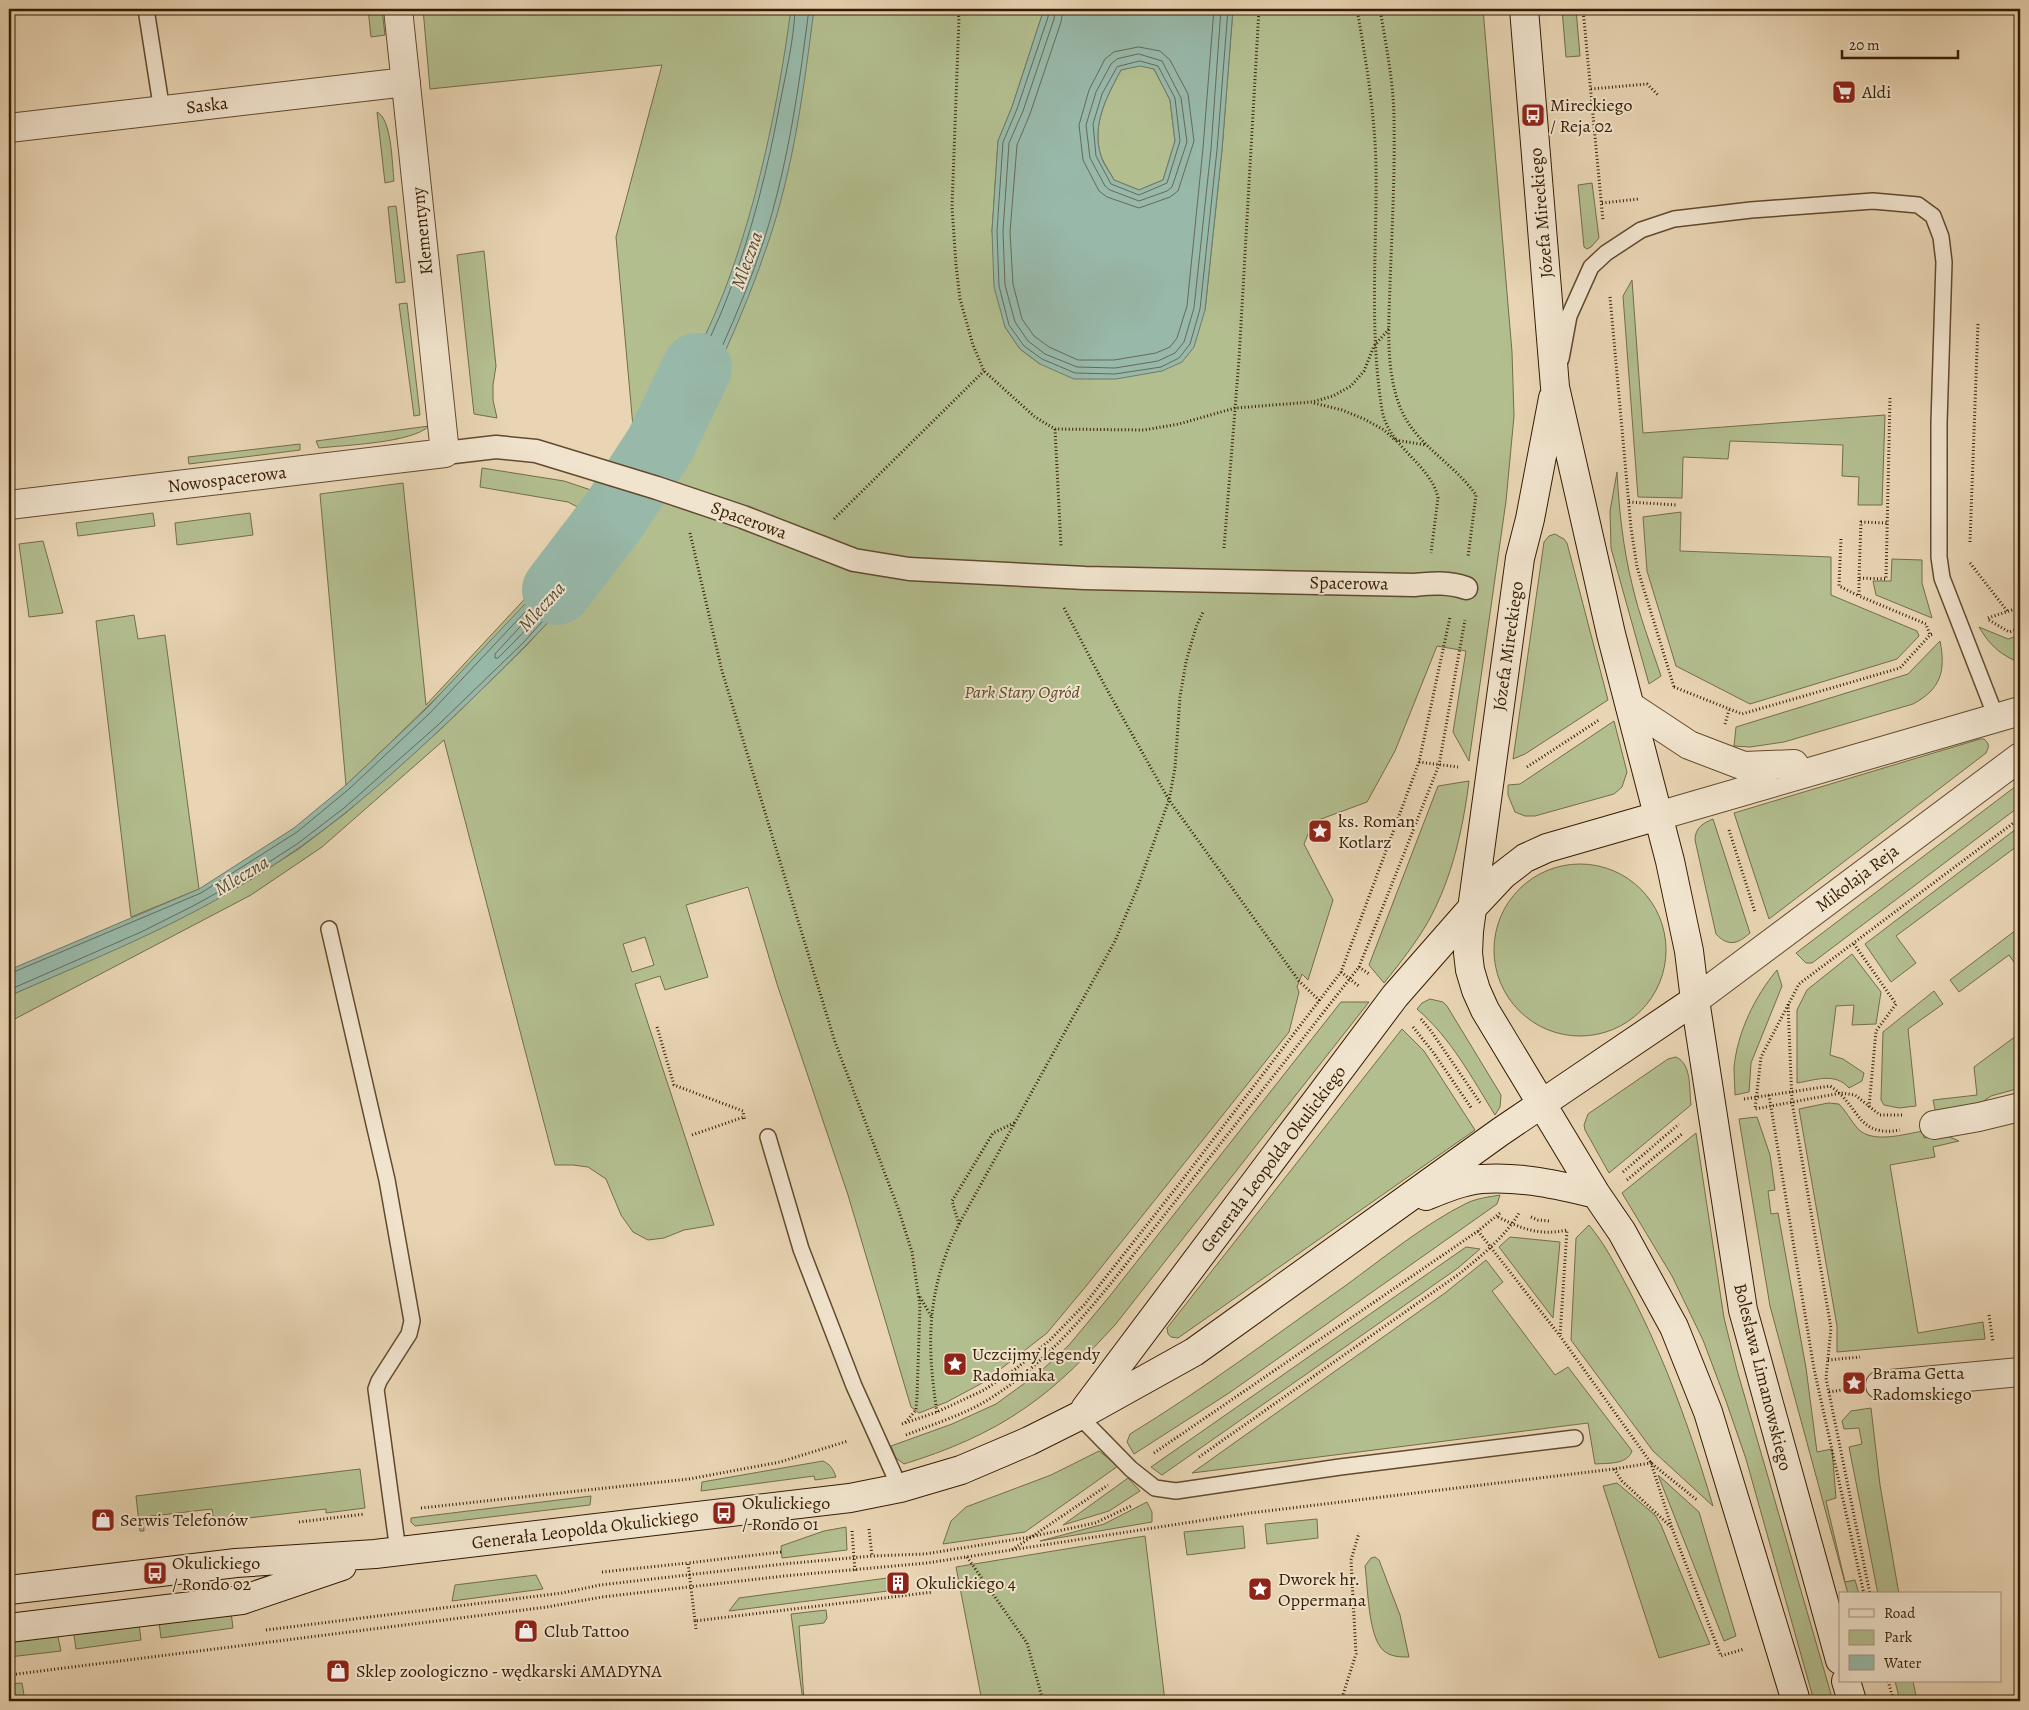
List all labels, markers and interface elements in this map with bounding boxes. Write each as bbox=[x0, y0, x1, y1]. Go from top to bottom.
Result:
scale bar bbox=[1842, 28, 1958, 60]
text: 20 m bbox=[1849, 35, 1880, 55]
supermarket icon: Aldi bbox=[1831, 79, 1857, 105]
place label: Aldi bbox=[1861, 80, 1891, 104]
street label: Saska bbox=[185, 90, 230, 119]
place label: Mireckiego / Reja 02 bbox=[1550, 93, 1632, 138]
bus stop icon: Mireckiego / Reja 02 bbox=[1520, 102, 1546, 128]
street label: Józefa Mireckiego bbox=[1523, 147, 1559, 279]
street label: Klementyny bbox=[405, 185, 439, 276]
water label: Mleczna bbox=[725, 228, 769, 293]
street label: Nowospacerowa bbox=[166, 460, 288, 498]
street label: Spacerowa bbox=[708, 495, 791, 545]
street label: Spacerowa bbox=[1309, 570, 1389, 596]
water label: Mleczna bbox=[512, 576, 571, 637]
street label: Józefa Mireckiego bbox=[1487, 580, 1529, 712]
park label: Park Stary Ogród bbox=[964, 680, 1081, 704]
place label: ks. Roman Kotlarz bbox=[1338, 809, 1415, 854]
place icon: ks. Roman Kotlarz bbox=[1307, 818, 1333, 844]
street label: Mikołaja Reja bbox=[1810, 838, 1904, 917]
water label: Mleczna bbox=[209, 849, 274, 902]
street label: Generała Leopolda Okulickiego bbox=[1195, 1061, 1351, 1257]
street label: Bolesława Limanowskiego bbox=[1728, 1281, 1798, 1473]
place label: Uczcijmy legendy Radomiaka bbox=[972, 1342, 1101, 1387]
place icon: Uczcijmy legendy Radomiaka bbox=[942, 1351, 968, 1377]
place label: Brama Getta Radomskiego bbox=[1872, 1361, 1972, 1406]
place icon: Brama Getta Radomskiego bbox=[1841, 1370, 1867, 1396]
place label: Okulickiego / Rondo 01 bbox=[742, 1491, 830, 1536]
bus stop icon: Okulickiego / Rondo 01 bbox=[711, 1500, 737, 1526]
street label: Generała Leopolda Okulickiego bbox=[470, 1503, 700, 1555]
shop icon: Serwis Telefonów bbox=[90, 1507, 116, 1533]
place label: Serwis Telefonów bbox=[120, 1508, 248, 1532]
place label: Okulickiego / Rondo 02 bbox=[172, 1551, 260, 1596]
bus stop icon: Okulickiego / Rondo 02 bbox=[142, 1560, 168, 1586]
place label: Dworek hr. Oppermana bbox=[1278, 1567, 1367, 1612]
building icon: Okulickiego 4 bbox=[885, 1570, 911, 1596]
place label: Okulickiego 4 bbox=[916, 1571, 1016, 1595]
place icon: Dworek hr. Oppermana bbox=[1247, 1576, 1273, 1602]
legend bbox=[1839, 1592, 2002, 1682]
text: Road bbox=[1884, 1603, 1916, 1623]
shop icon: Club Tattoo bbox=[513, 1618, 539, 1644]
place label: Club Tattoo bbox=[544, 1619, 629, 1643]
text: Park bbox=[1884, 1627, 1913, 1647]
text: Water bbox=[1883, 1653, 1921, 1673]
shop icon: Sklep zoologiczno - wędkarski AMADYNA bbox=[325, 1658, 351, 1684]
place label: Sklep zoologiczno - wędkarski AMADYNA bbox=[356, 1659, 662, 1683]

